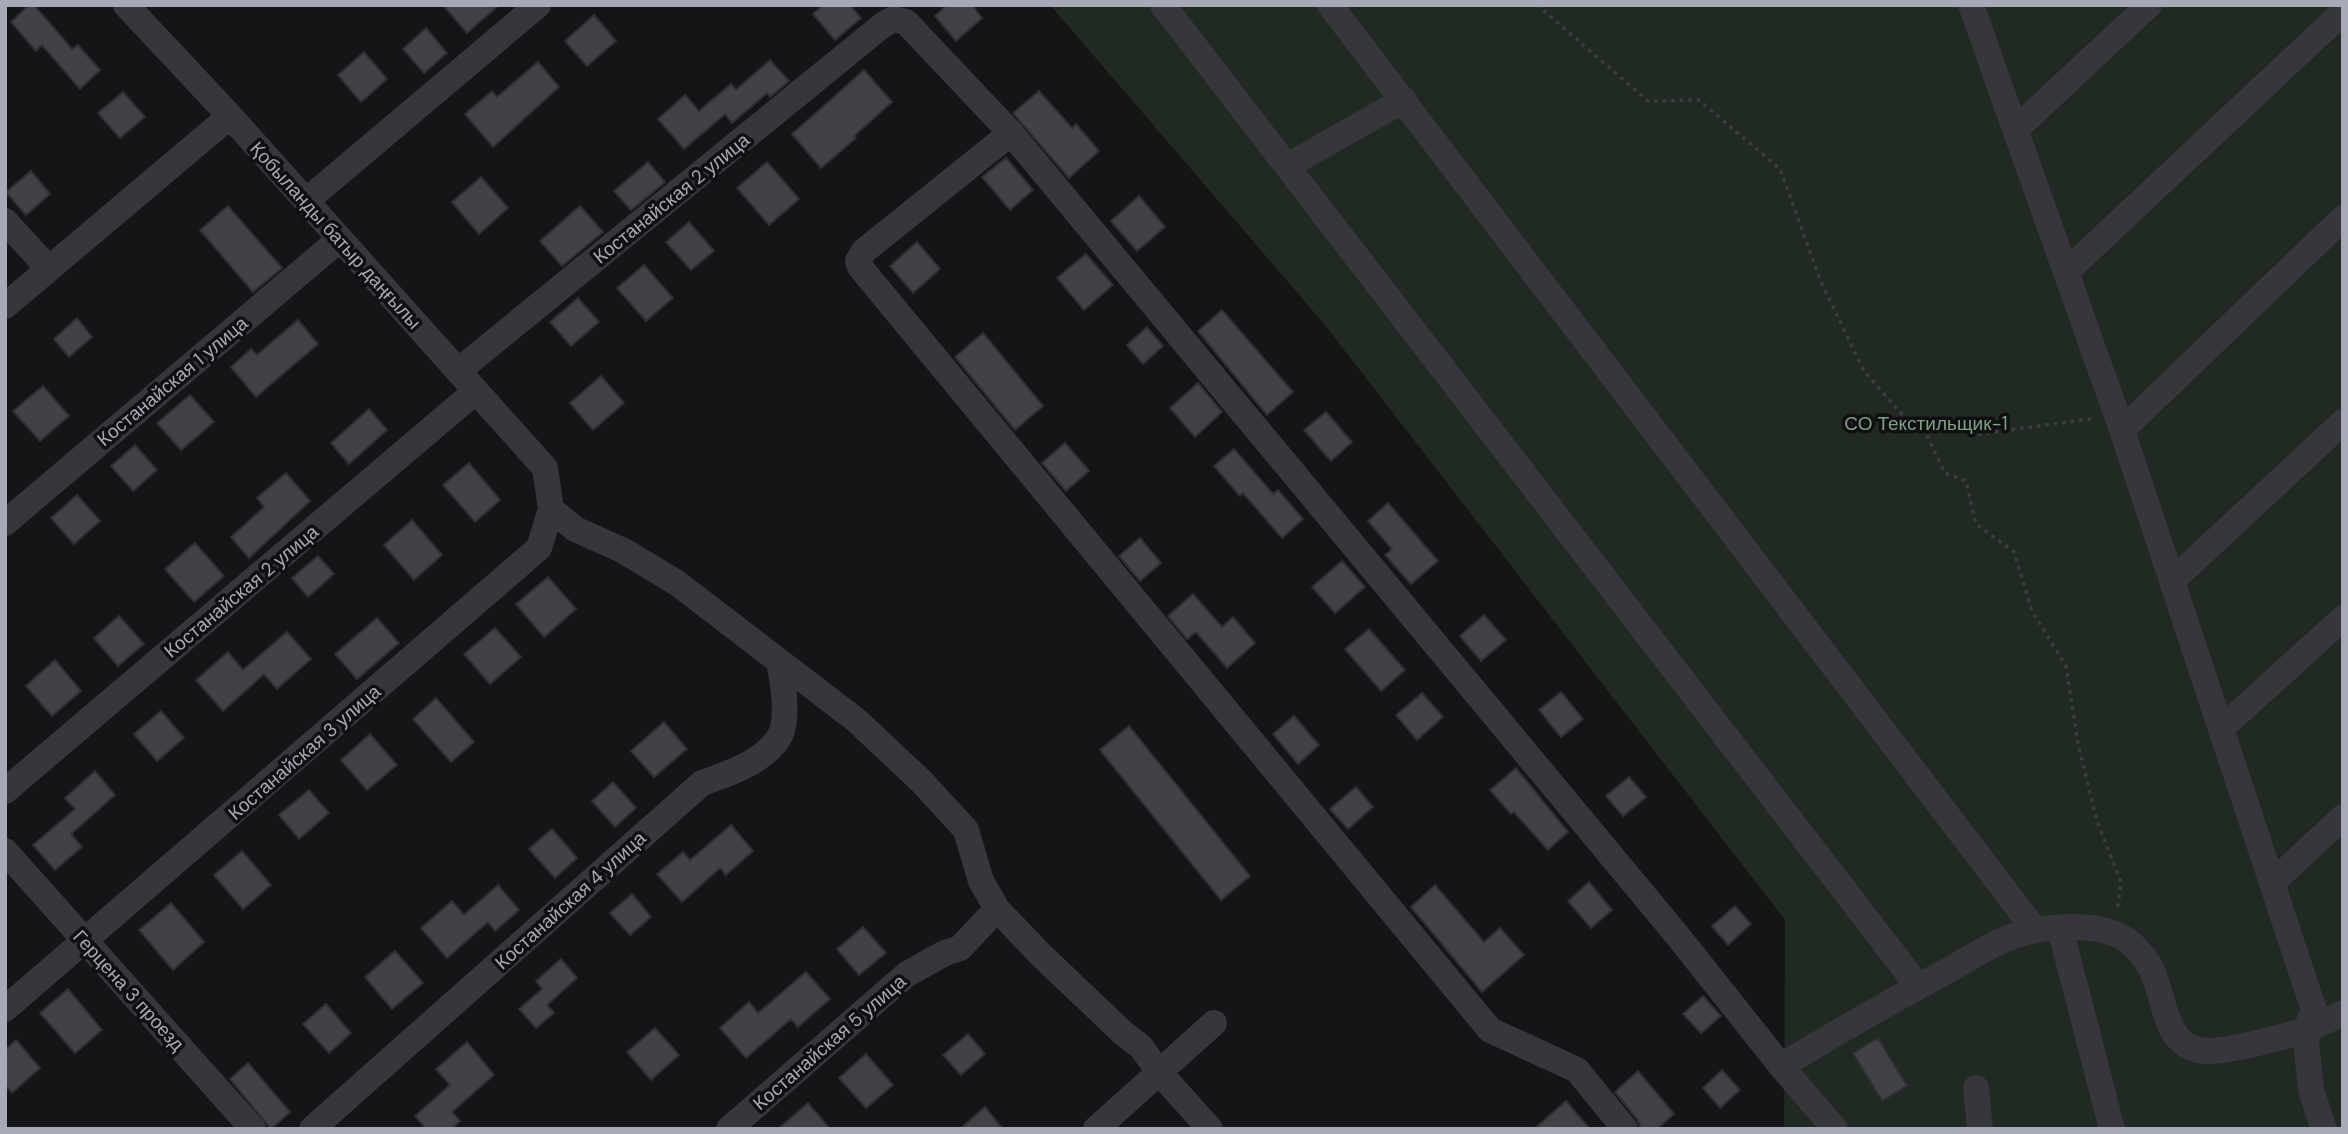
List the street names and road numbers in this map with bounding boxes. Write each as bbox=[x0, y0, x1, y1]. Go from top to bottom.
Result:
street label: Костанайская 2 улица bbox=[588, 127, 755, 269]
street label: Қобыланды батыр даңғылы bbox=[245, 136, 427, 334]
street label: Костанайская 1 улица bbox=[92, 311, 253, 452]
street label: Костанайская 2 улица bbox=[159, 519, 324, 663]
street label: Костанайская 3 улица bbox=[223, 679, 386, 826]
street label: Костанайская 4 улица bbox=[490, 826, 651, 975]
street label: Герцена 3 проезд bbox=[68, 924, 190, 1056]
street label: Костанайская 5 улица bbox=[748, 969, 911, 1116]

